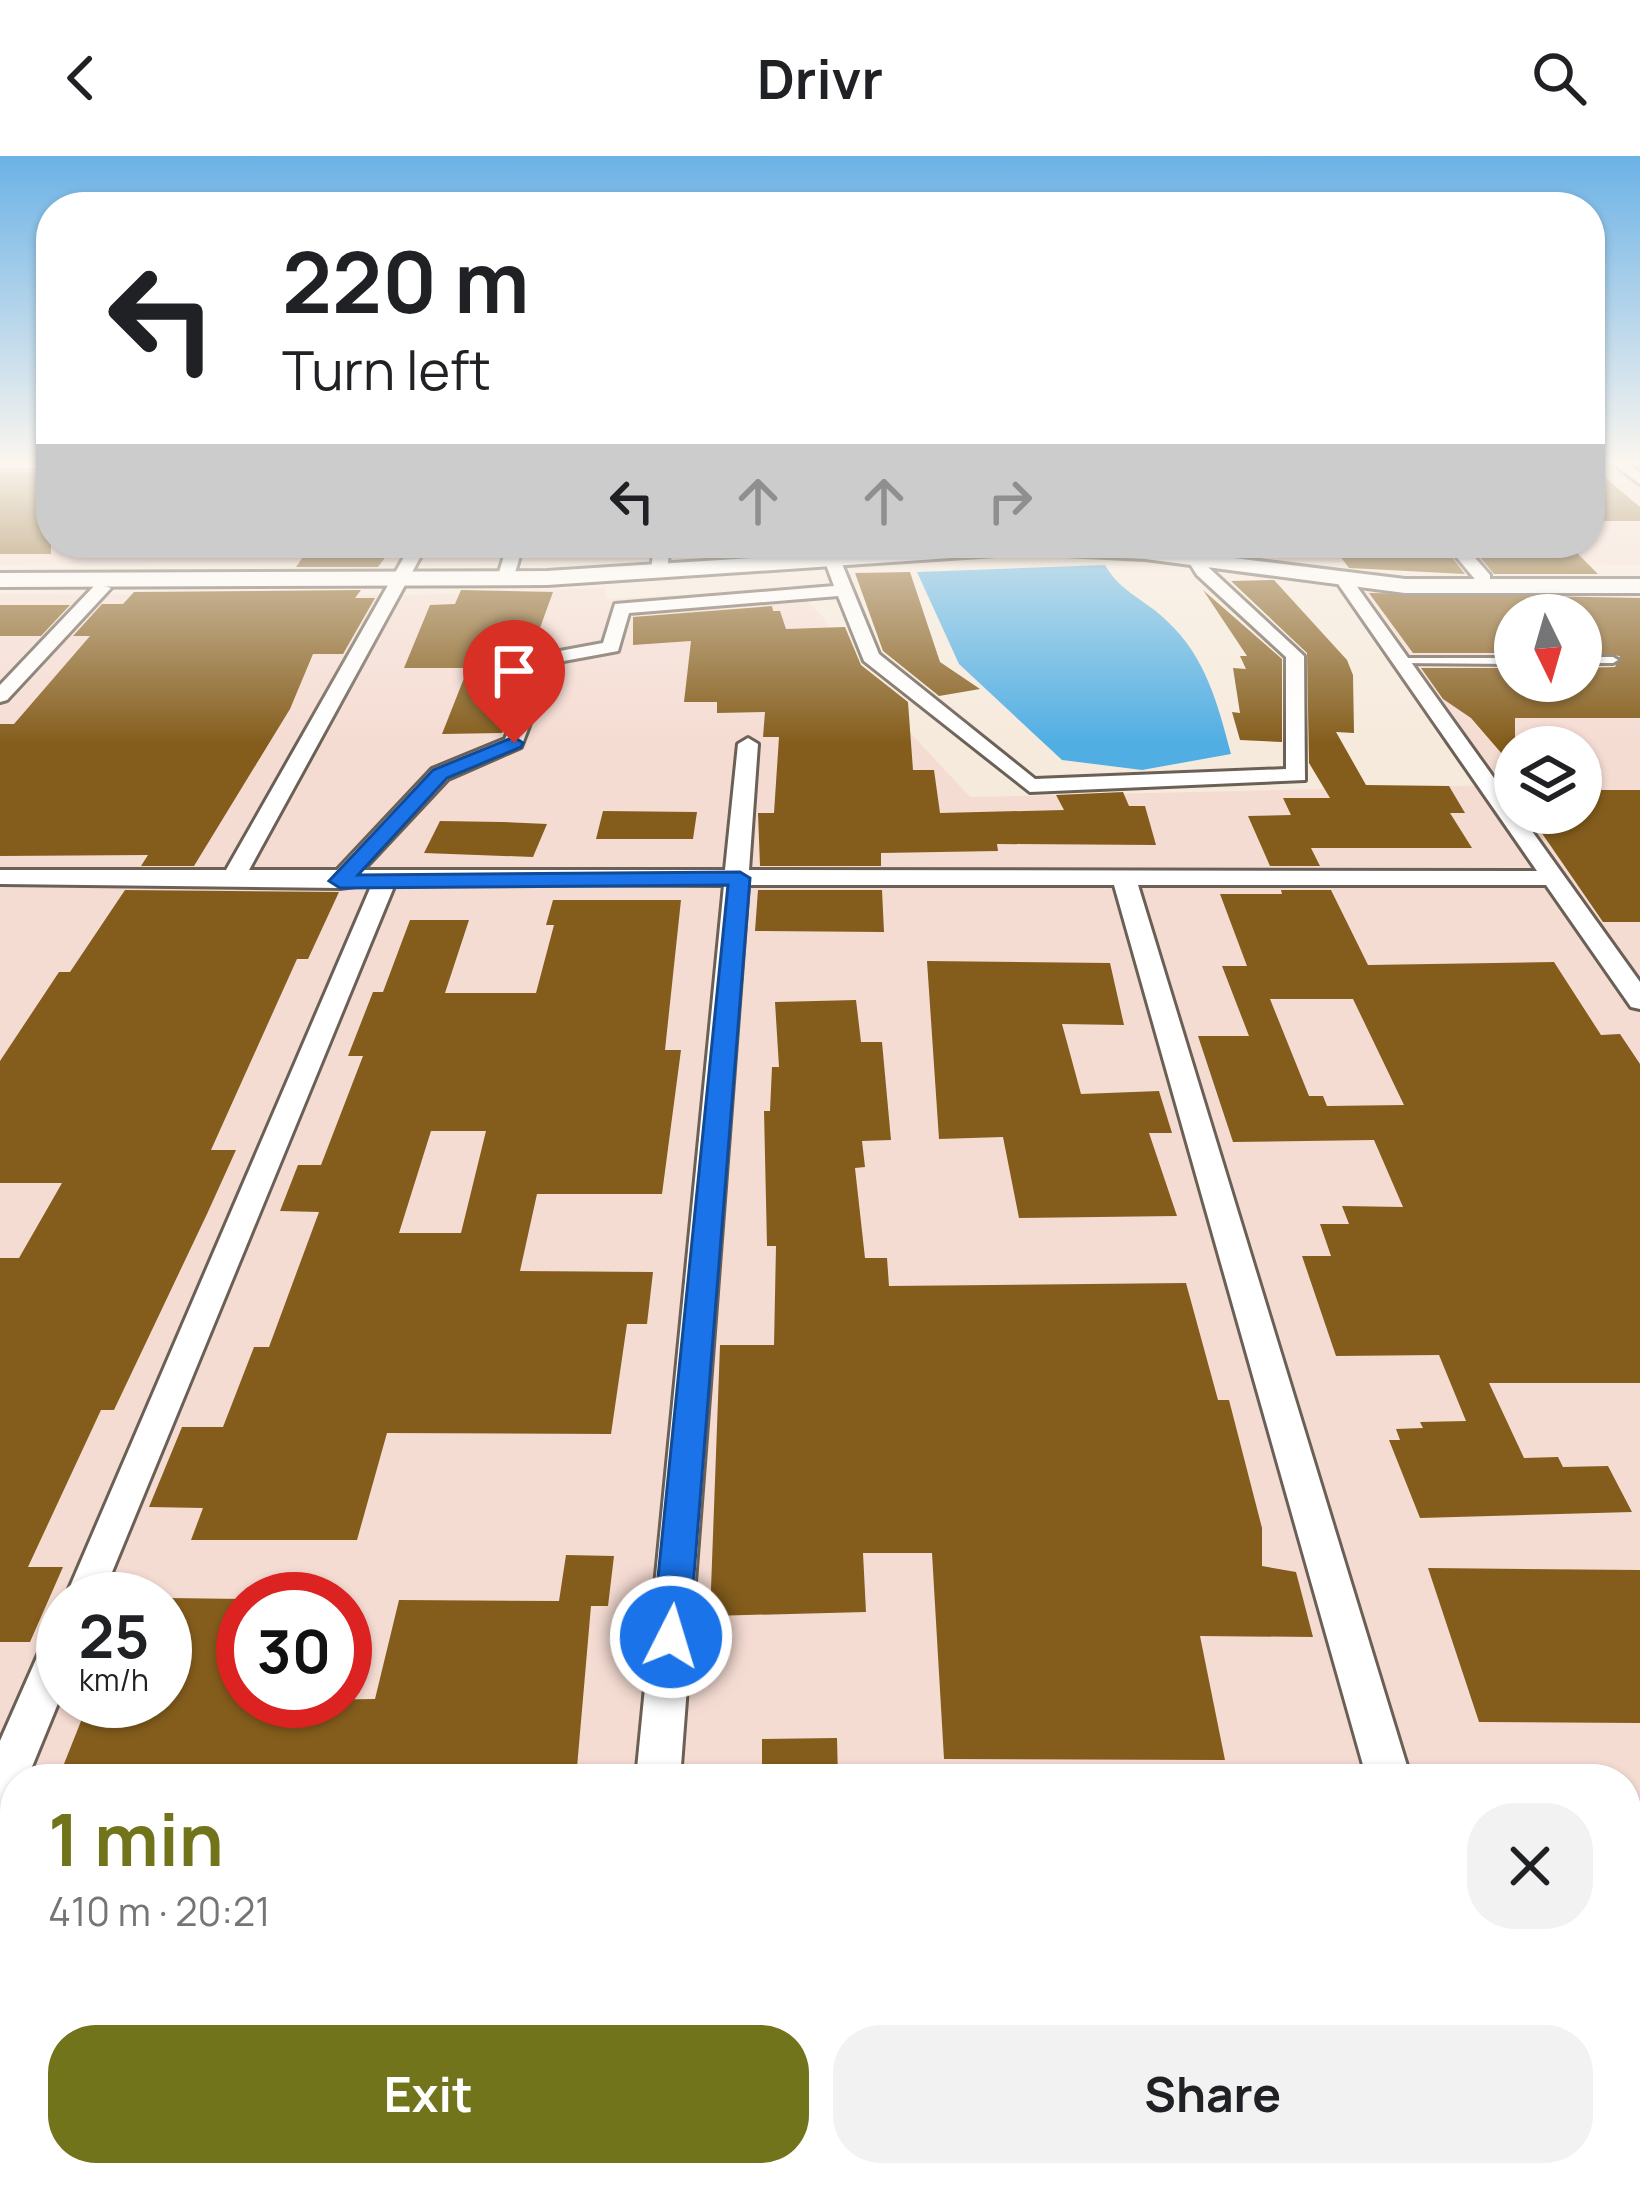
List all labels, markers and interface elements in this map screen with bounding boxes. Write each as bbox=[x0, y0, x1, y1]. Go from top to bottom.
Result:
text: Drivr bbox=[757, 41, 883, 115]
icon: back bbox=[48, 45, 114, 111]
icon: search bbox=[1526, 45, 1592, 111]
text: 220 m bbox=[282, 223, 530, 338]
icon: left bbox=[84, 240, 240, 396]
text: Turn left bbox=[282, 332, 491, 406]
icon: left bbox=[599, 468, 665, 534]
icon: ahead bbox=[725, 468, 791, 534]
icon: ahead bbox=[851, 468, 917, 534]
icon: right bbox=[977, 468, 1043, 534]
north arrow bbox=[1494, 594, 1602, 702]
map controls bbox=[1494, 594, 1602, 834]
pin bbox=[463, 620, 565, 743]
icon: arrive bbox=[481, 638, 547, 704]
button: layers bbox=[1494, 726, 1602, 834]
speed limit sign: 30 bbox=[216, 1572, 372, 1728]
position arrow bbox=[608, 1574, 734, 1700]
text: 25 bbox=[79, 1594, 149, 1676]
text: km/h bbox=[79, 1659, 149, 1700]
text: 1 min bbox=[48, 1789, 224, 1888]
button: close bbox=[1467, 1803, 1593, 1929]
text: 410 m · 20:21 bbox=[48, 1884, 270, 1938]
button: Exit bbox=[48, 2025, 809, 2163]
button: Share bbox=[833, 2025, 1593, 2163]

